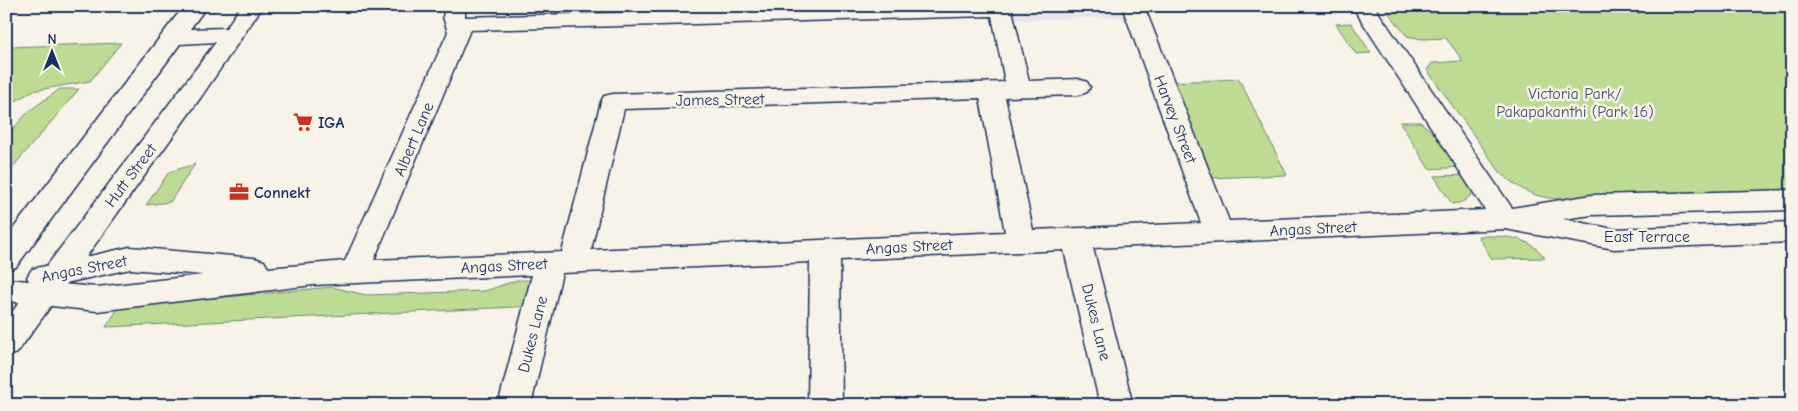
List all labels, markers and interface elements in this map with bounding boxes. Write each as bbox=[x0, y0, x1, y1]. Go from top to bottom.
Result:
north arrow bbox=[28, 28, 78, 78]
text: N bbox=[47, 31, 57, 48]
street label: Harvey Street bbox=[1150, 73, 1200, 166]
park label: Victoria Park/ Pakapakanthi (Park 16) bbox=[1496, 85, 1654, 121]
street label: James Street bbox=[675, 90, 765, 110]
street label: Albert Lane bbox=[390, 100, 438, 179]
supermarket icon: IGA bbox=[292, 111, 314, 133]
place label: IGA bbox=[318, 114, 344, 132]
street label: Hutt Street bbox=[101, 140, 161, 211]
office icon: Connekt bbox=[228, 181, 250, 203]
place label: Connekt bbox=[254, 184, 311, 202]
street label: Angas Street bbox=[1269, 218, 1357, 240]
street label: East Terrace bbox=[1604, 228, 1690, 246]
street label: Angas Street bbox=[865, 236, 953, 258]
street label: Angas Street bbox=[40, 252, 129, 286]
street label: Angas Street bbox=[460, 255, 548, 277]
street label: Dukes Lane bbox=[1078, 282, 1114, 363]
street label: Dukes Lane bbox=[515, 294, 551, 375]

